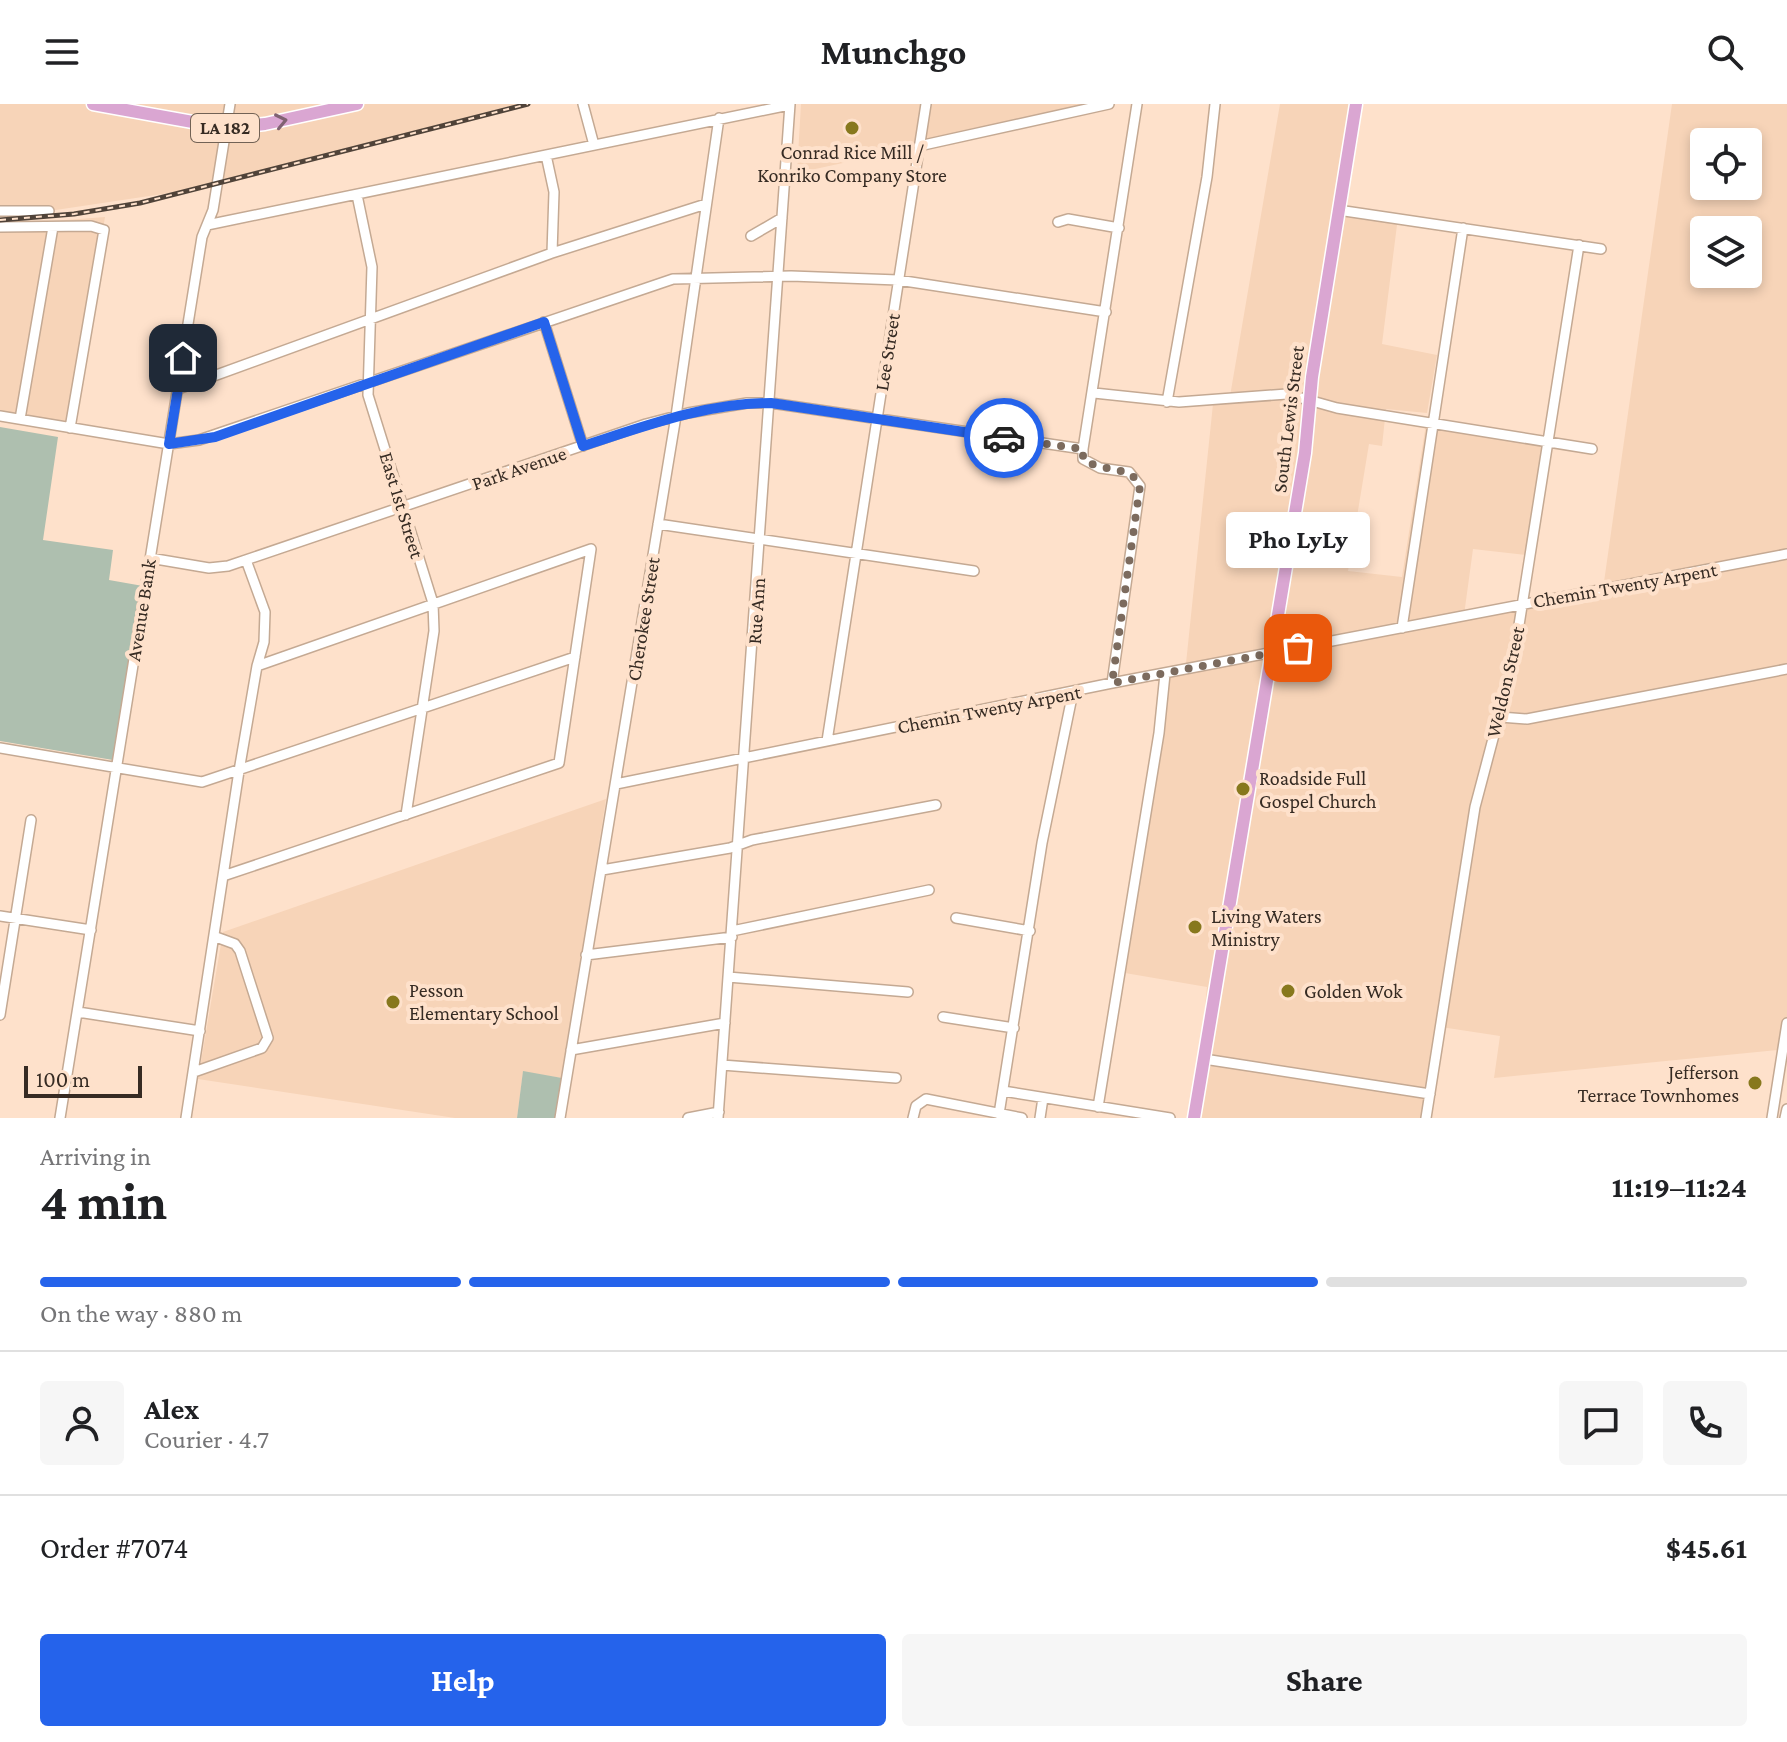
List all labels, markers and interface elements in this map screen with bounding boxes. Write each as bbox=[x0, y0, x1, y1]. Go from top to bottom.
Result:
icon: menu bbox=[40, 30, 84, 74]
icon: search bbox=[1703, 30, 1747, 74]
text: Munchgo bbox=[821, 32, 966, 72]
one-way arrow bbox=[273, 113, 287, 130]
road number: LA 182 bbox=[191, 114, 259, 142]
marker: Conrad Rice Mill / Konriko Company Store bbox=[843, 119, 861, 137]
map controls bbox=[1690, 128, 1762, 288]
button: locate bbox=[1690, 128, 1762, 200]
place label: Conrad Rice Mill / Konriko Company Store bbox=[757, 141, 947, 187]
button: layers bbox=[1690, 216, 1762, 288]
street label: Lee Street bbox=[870, 311, 904, 392]
pin bbox=[149, 324, 217, 392]
icon: home bbox=[161, 336, 205, 380]
street label: South Lewis Street bbox=[1268, 344, 1308, 494]
courier bbox=[964, 398, 1044, 478]
icon: car bbox=[982, 416, 1026, 460]
street label: Park Avenue bbox=[469, 442, 569, 494]
street label: East 1st Street bbox=[375, 449, 429, 561]
callout: Pho LyLy bbox=[1226, 512, 1370, 568]
text: Pho LyLy bbox=[1248, 525, 1348, 554]
street label: Cherokee Street bbox=[622, 555, 664, 683]
street label: Avenue Bank bbox=[122, 557, 160, 663]
street label: Chemin Twenty Arpent bbox=[1531, 558, 1719, 613]
street label: Rue Ann bbox=[743, 577, 769, 645]
pin bbox=[1264, 614, 1332, 682]
street label: Weldon Street bbox=[1482, 624, 1529, 740]
icon: bag bbox=[1276, 626, 1320, 670]
street label: Chemin Twenty Arpent bbox=[895, 680, 1083, 739]
place label: Roadside Full Gospel Church bbox=[1259, 767, 1377, 813]
marker: Roadside Full Gospel Church bbox=[1234, 780, 1252, 798]
place label: Living Waters Ministry bbox=[1211, 905, 1322, 951]
marker: Living Waters Ministry bbox=[1186, 918, 1204, 936]
place label: Pesson Elementary School bbox=[409, 979, 559, 1025]
place label: Golden Wok bbox=[1304, 980, 1403, 1002]
marker: Golden Wok bbox=[1279, 982, 1297, 1000]
marker: Pesson Elementary School bbox=[384, 993, 402, 1011]
place label: Jefferson Terrace Townhomes bbox=[1577, 1061, 1739, 1106]
scale bar bbox=[24, 1062, 142, 1098]
text: 100 m bbox=[36, 1067, 90, 1092]
marker: Jefferson Terrace Townhomes bbox=[1746, 1074, 1764, 1092]
text: Arriving in bbox=[40, 1142, 151, 1171]
text: 11:19–11:24 bbox=[1612, 1170, 1747, 1203]
text: 4 min bbox=[40, 1172, 167, 1230]
text: On the way · 880 m bbox=[40, 1299, 242, 1328]
button: person bbox=[40, 1381, 124, 1465]
button: chat bbox=[1559, 1381, 1643, 1465]
button: phone bbox=[1663, 1381, 1747, 1465]
text: Alex bbox=[144, 1392, 199, 1425]
text: Courier · 4.7 bbox=[144, 1425, 269, 1454]
text: Order #7074 bbox=[40, 1531, 189, 1564]
text: $45.61 bbox=[1666, 1531, 1747, 1564]
button: Help bbox=[40, 1634, 886, 1726]
button: Share bbox=[902, 1634, 1747, 1726]

